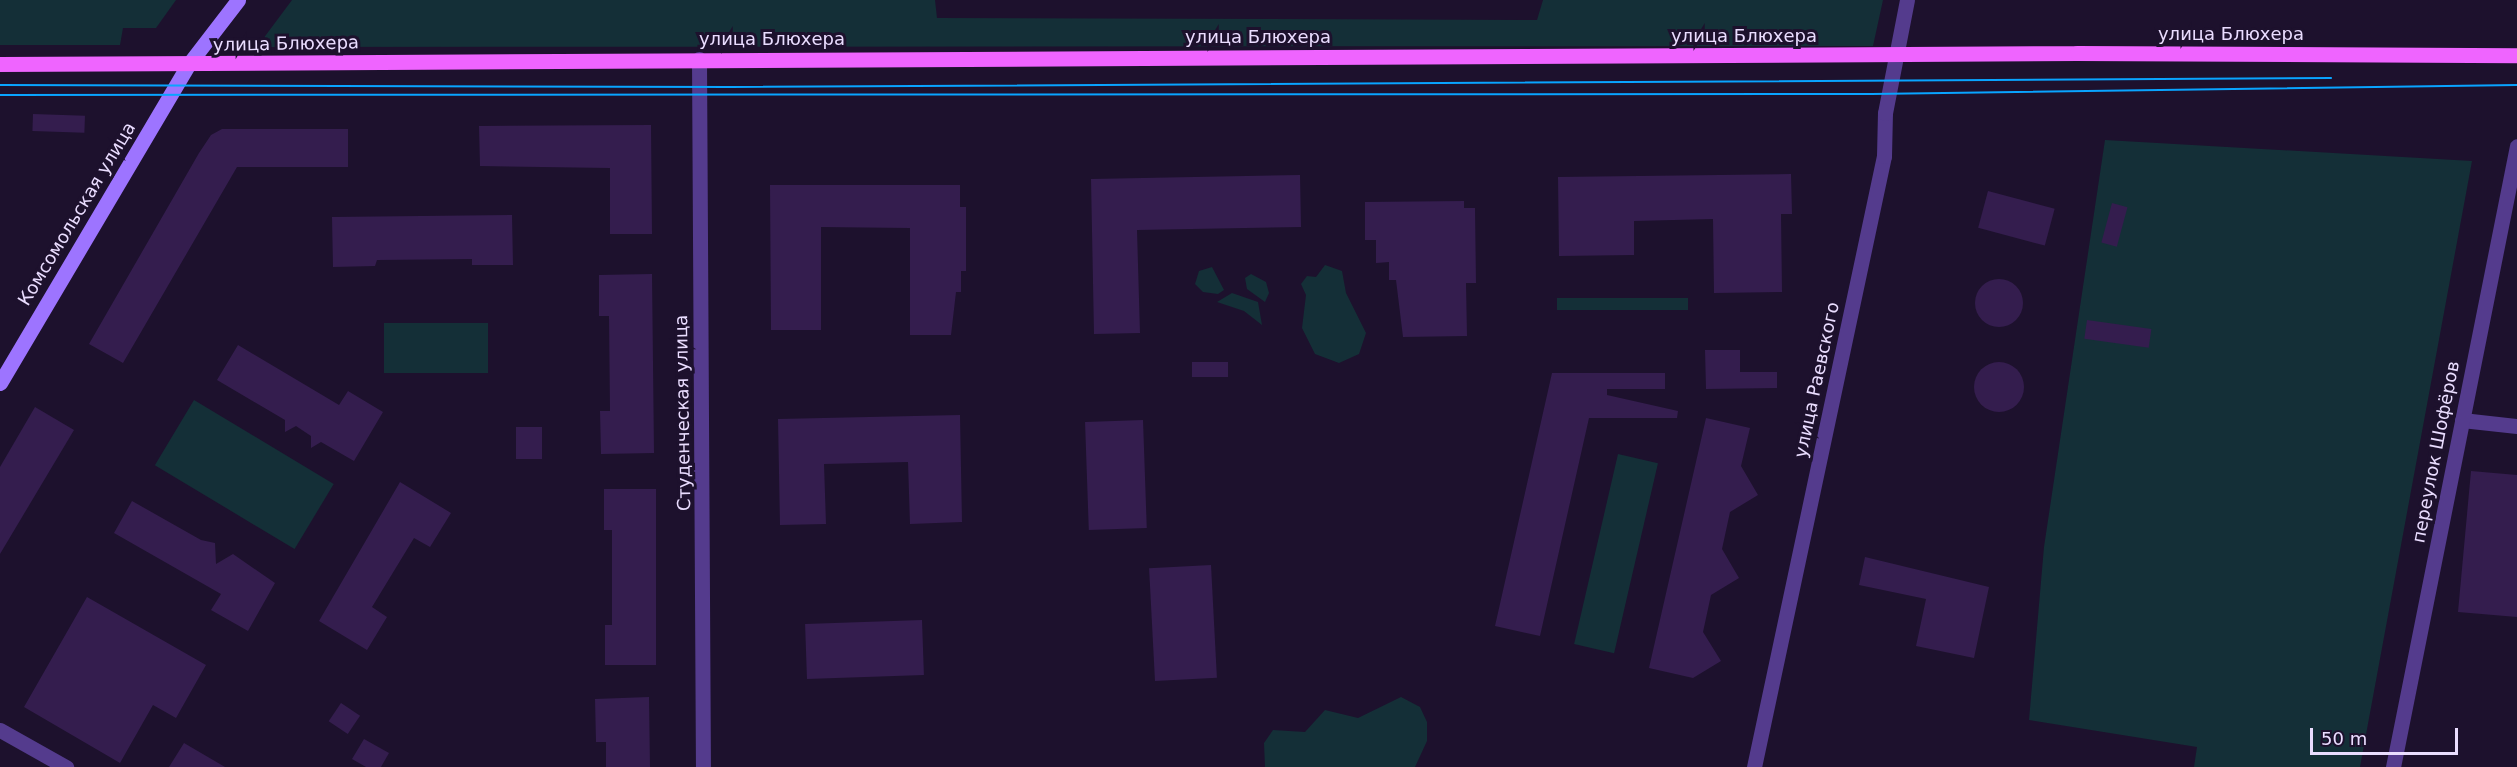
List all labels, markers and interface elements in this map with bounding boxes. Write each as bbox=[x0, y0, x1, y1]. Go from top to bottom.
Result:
street label: улица Блюхера bbox=[2158, 23, 2304, 45]
street label: улица Блюхера bbox=[1671, 25, 1817, 47]
street label: улица Блюхера bbox=[1185, 26, 1331, 48]
street label: улица Блюхера bbox=[699, 28, 845, 50]
street label: улица Блюхера bbox=[213, 32, 359, 56]
street label: Комсомольская улица bbox=[14, 118, 140, 310]
street label: улица Раевского bbox=[1790, 300, 1844, 460]
street label: Студенческая улица bbox=[670, 315, 696, 511]
street label: переулок Шофёров bbox=[2408, 359, 2464, 545]
scale bar bbox=[2313, 716, 2462, 754]
text: 50 m bbox=[2321, 728, 2367, 749]

